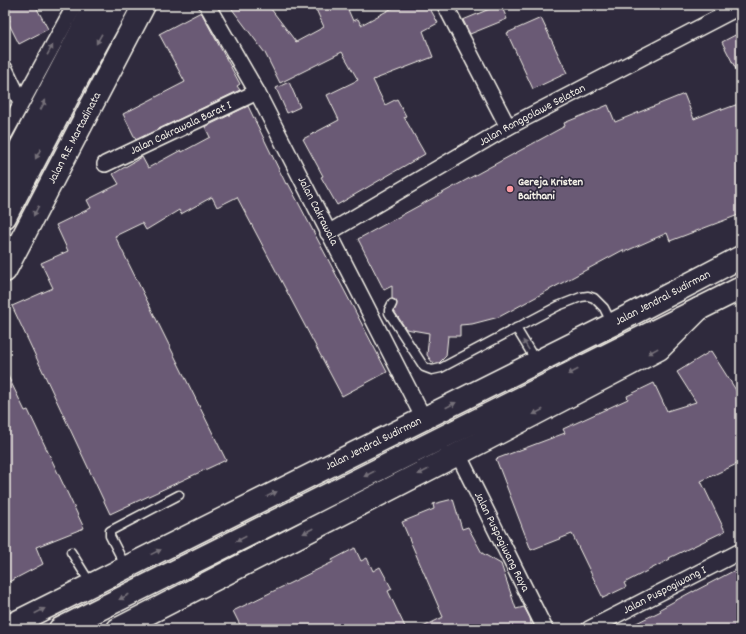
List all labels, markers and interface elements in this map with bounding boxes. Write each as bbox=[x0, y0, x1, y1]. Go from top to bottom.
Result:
one-way arrow bbox=[96, 33, 103, 45]
one-way arrow bbox=[47, 44, 53, 56]
street label: Jalan Ronggolawe Selatan bbox=[476, 79, 589, 151]
street label: Jalan R.E. Martadinata bbox=[44, 89, 106, 187]
street label: Jalan Cakrawala Barat I bbox=[127, 97, 235, 159]
one-way arrow bbox=[39, 99, 46, 111]
one-way arrow bbox=[35, 148, 41, 160]
street label: Jalan Cakrawala bbox=[293, 174, 343, 249]
place label: Gereja Kristen Baithani bbox=[518, 174, 584, 205]
marker: Gereja Kristen Baithani bbox=[505, 184, 515, 194]
one-way arrow bbox=[33, 205, 39, 217]
street label: Jalan Jendral Sudirman bbox=[612, 266, 714, 330]
one-way arrow bbox=[522, 340, 530, 350]
one-way arrow bbox=[647, 348, 659, 354]
one-way arrow bbox=[568, 369, 579, 375]
one-way arrow bbox=[446, 402, 457, 408]
one-way arrow bbox=[533, 409, 544, 415]
street label: Jalan Jendral Sudirman bbox=[322, 412, 425, 475]
one-way arrow bbox=[418, 469, 429, 475]
one-way arrow bbox=[364, 471, 375, 477]
street label: Jalan Puspogiwang Raya bbox=[470, 489, 534, 595]
one-way arrow bbox=[267, 491, 278, 497]
one-way arrow bbox=[302, 528, 313, 535]
one-way arrow bbox=[235, 535, 246, 542]
one-way arrow bbox=[150, 549, 162, 555]
street label: Jalan Puspogiwang I bbox=[620, 562, 709, 619]
one-way arrow bbox=[119, 594, 130, 600]
one-way arrow bbox=[34, 607, 46, 614]

